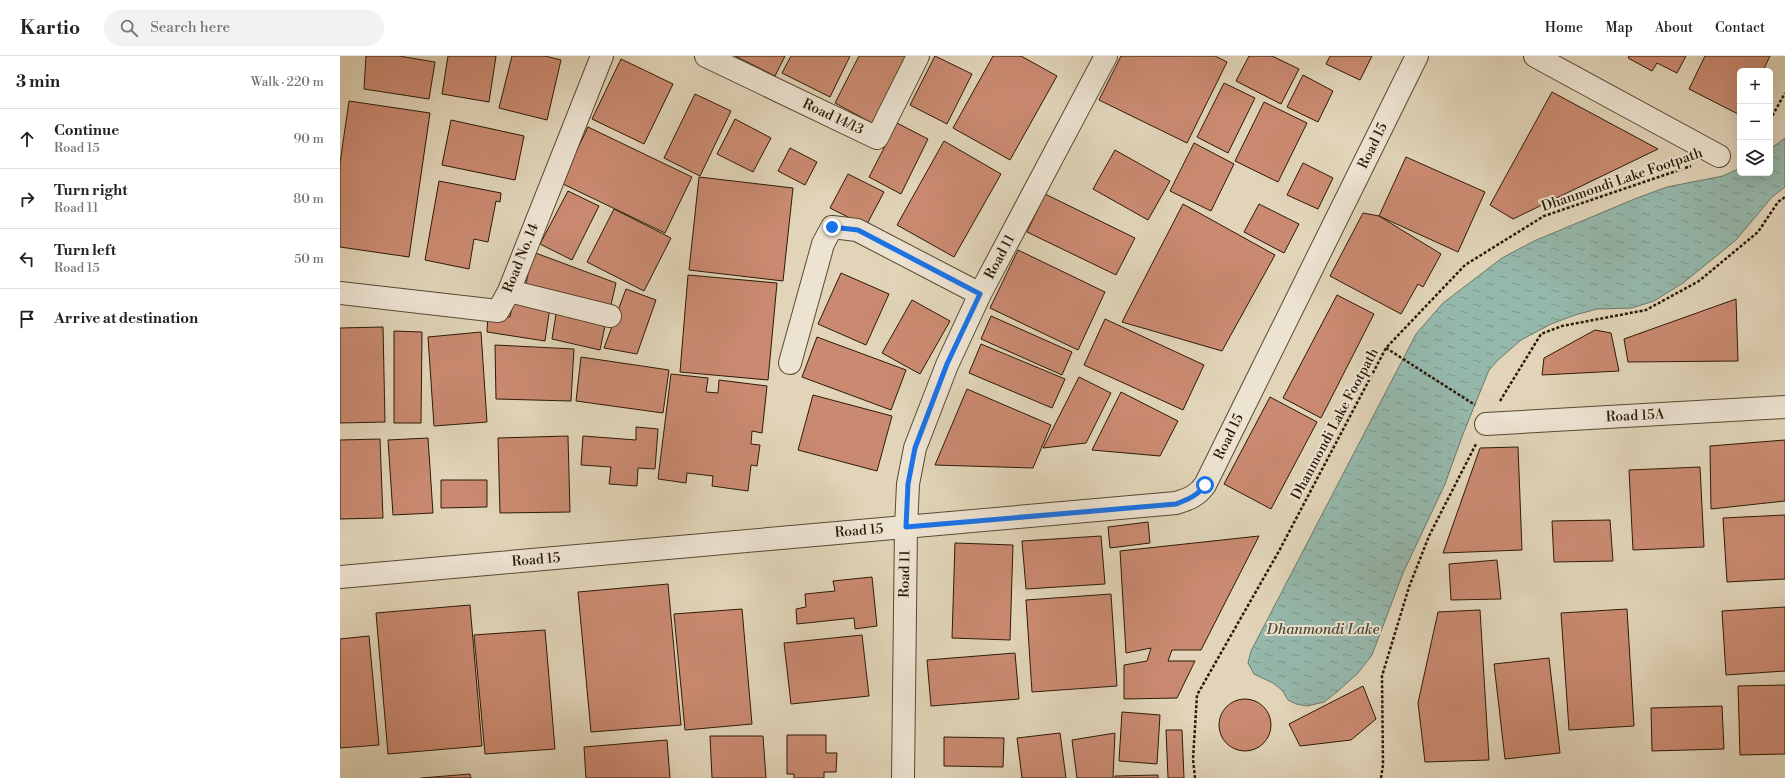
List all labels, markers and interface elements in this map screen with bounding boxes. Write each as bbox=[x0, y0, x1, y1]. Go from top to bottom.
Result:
search box bbox=[104, 10, 384, 46]
text: Kartio bbox=[20, 16, 80, 40]
icon: search bbox=[118, 17, 140, 39]
text: Search here bbox=[150, 18, 230, 37]
text: Home bbox=[1545, 19, 1583, 37]
text: Map bbox=[1605, 19, 1633, 37]
text: About bbox=[1655, 19, 1693, 37]
text: Contact bbox=[1715, 19, 1765, 37]
map controls bbox=[1737, 68, 1773, 176]
button: + bbox=[1737, 68, 1773, 104]
text: 3 min bbox=[16, 71, 60, 93]
text: Walk · 220 m bbox=[251, 74, 324, 90]
street label: Road 14/13 bbox=[799, 95, 867, 139]
button: − bbox=[1737, 104, 1773, 140]
street label: Road 15 bbox=[1354, 120, 1392, 172]
text: Continue bbox=[54, 121, 119, 140]
icon: ahead bbox=[16, 128, 38, 150]
text: 90 m bbox=[293, 131, 324, 147]
text: Road 15 bbox=[54, 140, 100, 156]
button: layers bbox=[1737, 140, 1773, 176]
street label: Dhanmondi Lake Footpath bbox=[1539, 144, 1706, 216]
text: Turn right bbox=[54, 181, 128, 200]
icon: right bbox=[16, 188, 38, 210]
text: 80 m bbox=[293, 191, 324, 207]
text: Road 11 bbox=[54, 200, 98, 216]
route end bbox=[823, 218, 841, 236]
street label: Road No. 14 bbox=[499, 221, 543, 295]
street label: Road 11 bbox=[981, 232, 1019, 282]
text: Turn left bbox=[54, 241, 116, 260]
icon: left bbox=[16, 248, 38, 270]
text: 50 m bbox=[294, 251, 324, 267]
text: Road 15 bbox=[54, 260, 100, 276]
icon: arrive bbox=[16, 308, 38, 330]
text: Arrive at destination bbox=[54, 309, 198, 328]
street label: Dhanmondi Lake Footpath bbox=[1287, 344, 1383, 503]
street label: Road 15A bbox=[1605, 405, 1665, 427]
street label: Road 15 bbox=[1210, 411, 1248, 463]
route start bbox=[1196, 476, 1214, 494]
street label: Road 15 bbox=[834, 520, 885, 542]
street label: Road 15 bbox=[511, 549, 562, 571]
street label: Road 11 bbox=[896, 550, 914, 598]
water label: Dhanmondi Lake bbox=[1265, 620, 1380, 639]

